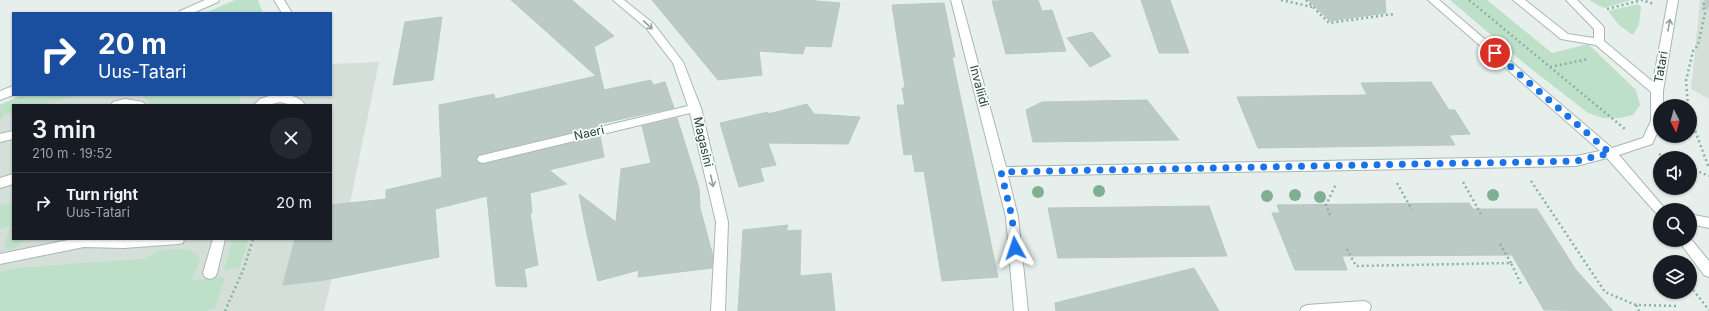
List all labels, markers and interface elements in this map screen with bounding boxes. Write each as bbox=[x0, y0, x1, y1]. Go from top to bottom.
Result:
one-way arrow bbox=[1665, 19, 1673, 32]
one-way arrow bbox=[643, 20, 653, 30]
text: 20 m bbox=[98, 27, 167, 61]
icon: right bbox=[32, 28, 84, 80]
pin bbox=[1478, 36, 1512, 70]
icon: arrive bbox=[1484, 42, 1506, 64]
street label: Tatari bbox=[1650, 50, 1671, 84]
text: Uus-Tatari bbox=[98, 61, 186, 82]
street label: Invaliidi bbox=[967, 63, 992, 108]
north arrow bbox=[1653, 99, 1697, 143]
map controls bbox=[1653, 99, 1697, 299]
text: 3 min bbox=[32, 115, 96, 144]
street label: Magasini bbox=[690, 115, 717, 168]
button: close bbox=[270, 117, 312, 159]
street label: Naeri bbox=[572, 122, 605, 143]
text: 210 m · 19:52 bbox=[32, 145, 112, 161]
button: sound bbox=[1653, 151, 1697, 195]
one-way arrow bbox=[709, 174, 717, 187]
text: Turn right bbox=[66, 185, 138, 204]
icon: right bbox=[32, 192, 54, 214]
text: 20 m bbox=[276, 193, 312, 212]
button: search bbox=[1653, 203, 1697, 247]
text: Uus-Tatari bbox=[66, 204, 130, 220]
position arrow bbox=[994, 227, 1036, 269]
button: layers bbox=[1653, 255, 1697, 299]

